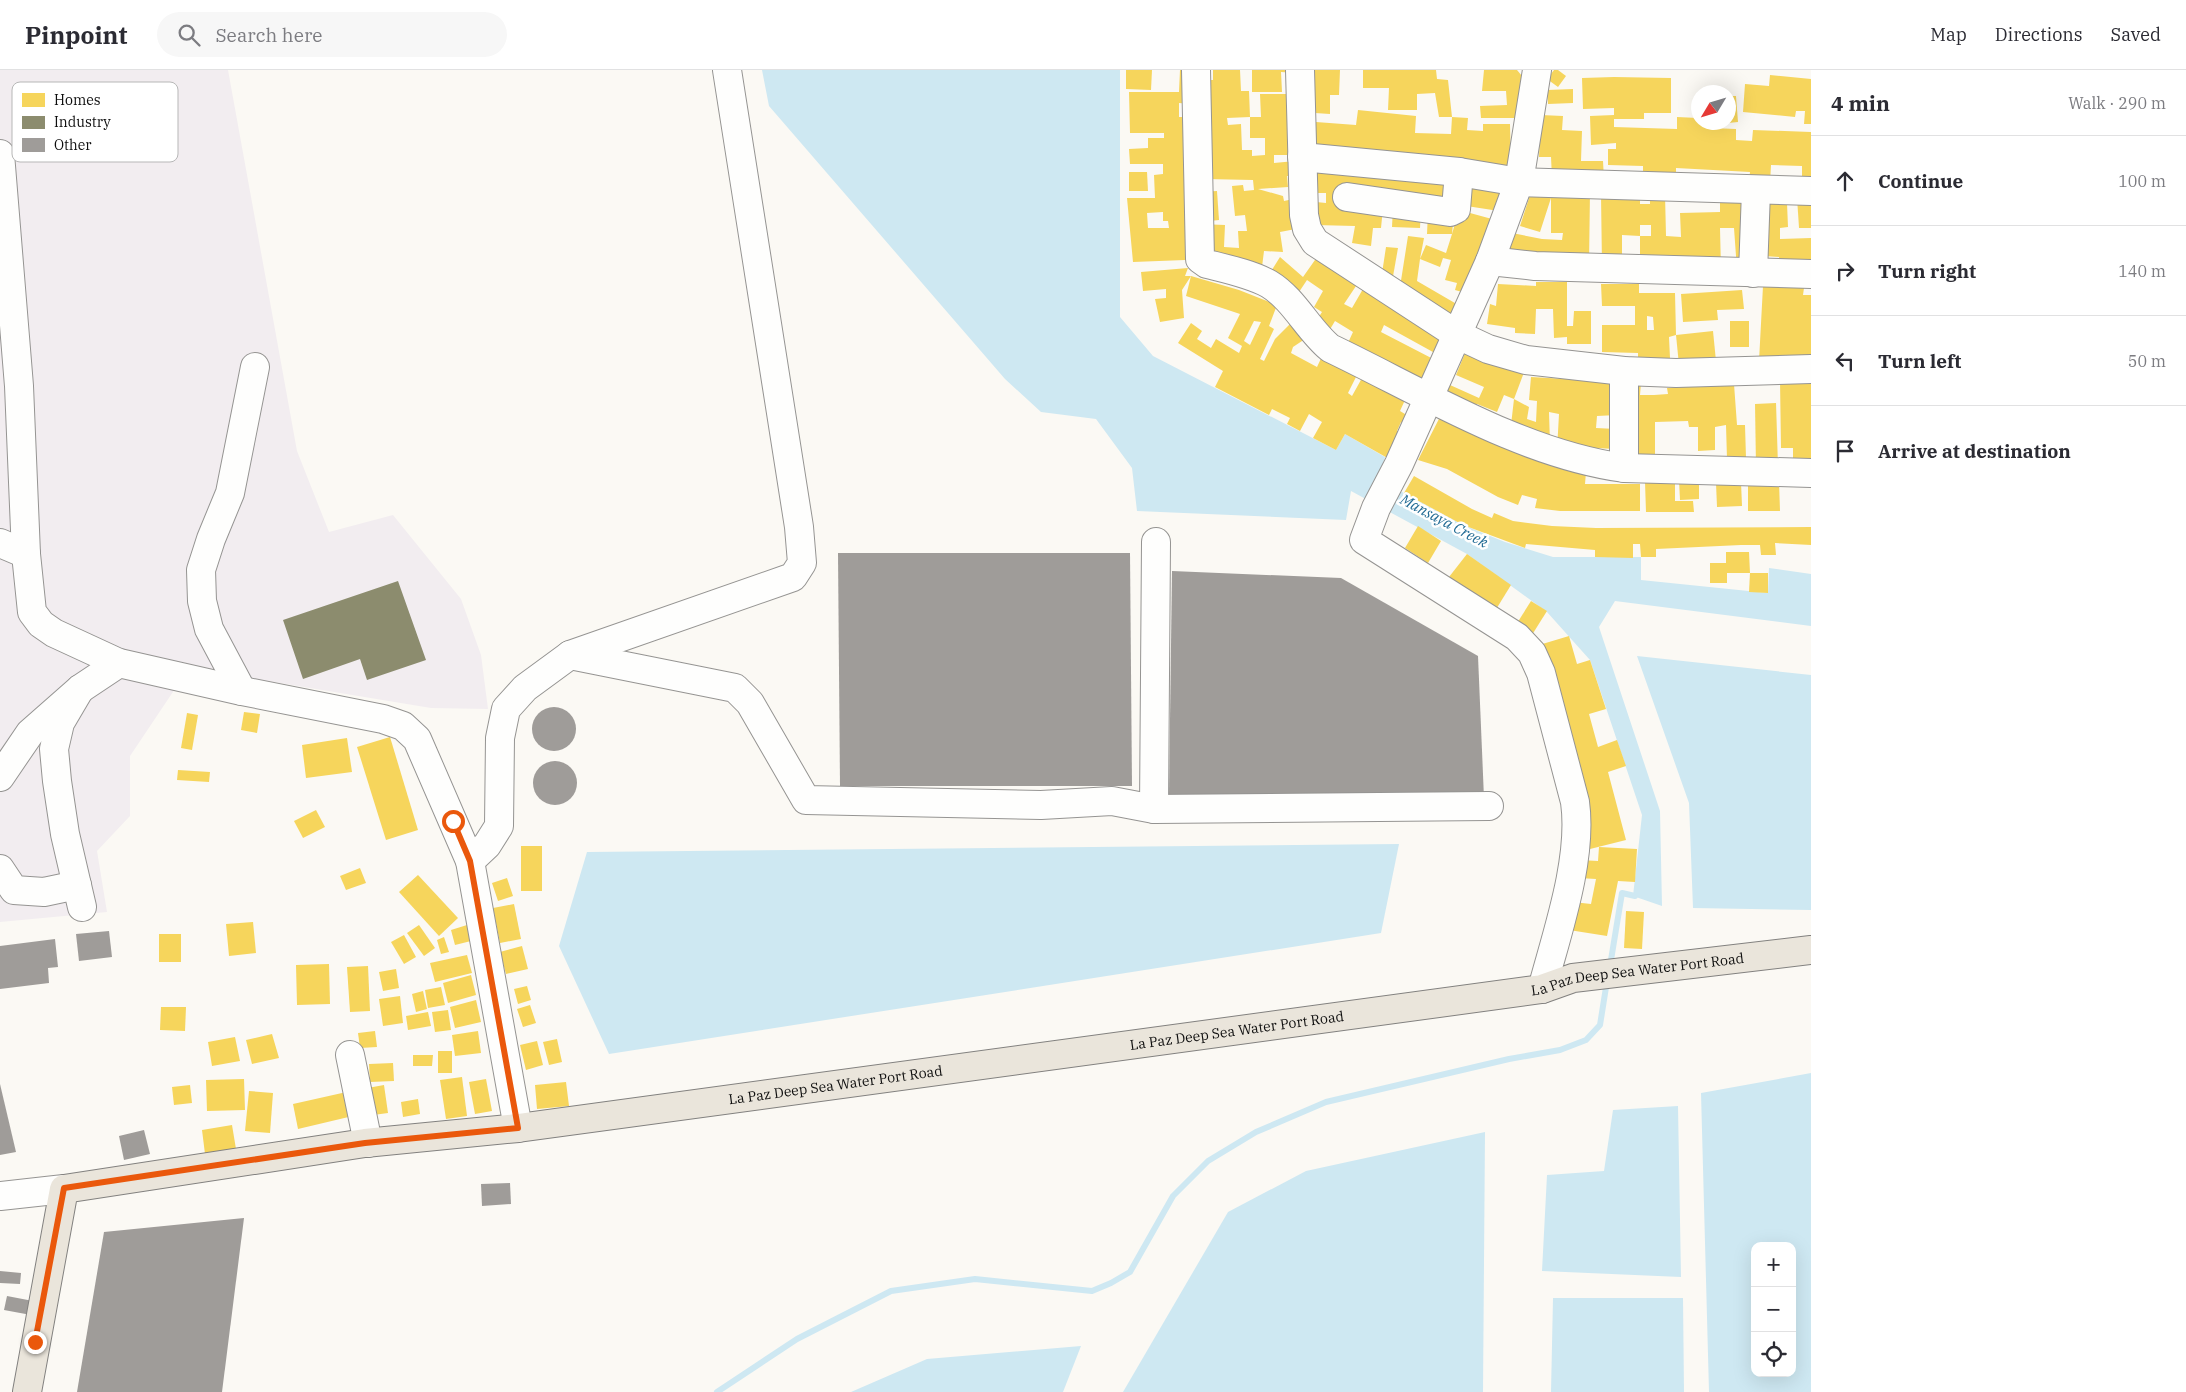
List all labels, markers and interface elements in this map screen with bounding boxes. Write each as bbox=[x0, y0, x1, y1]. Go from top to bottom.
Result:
search box bbox=[157, 12, 507, 57]
text: Pinpoint bbox=[25, 19, 127, 51]
icon: search bbox=[175, 21, 203, 49]
text: Search here bbox=[215, 23, 322, 47]
text: Map bbox=[1930, 23, 1967, 46]
text: Directions bbox=[1995, 23, 2083, 46]
text: Saved bbox=[2111, 23, 2161, 46]
legend bbox=[12, 82, 178, 162]
north arrow bbox=[1691, 85, 1736, 130]
text: 4 min bbox=[1831, 89, 1890, 117]
text: Homes bbox=[54, 91, 101, 109]
text: Walk · 290 m bbox=[2068, 93, 2166, 113]
text: Industry bbox=[54, 113, 111, 131]
text: Other bbox=[54, 136, 92, 154]
icon: ahead bbox=[1831, 167, 1859, 195]
text: Continue bbox=[1878, 169, 1963, 193]
text: 100 m bbox=[2118, 171, 2166, 191]
icon: right bbox=[1831, 257, 1859, 285]
text: Turn right bbox=[1878, 259, 1976, 283]
text: 140 m bbox=[2118, 261, 2166, 281]
icon: left bbox=[1831, 347, 1859, 375]
text: Turn left bbox=[1878, 349, 1961, 373]
text: 50 m bbox=[2128, 351, 2166, 371]
icon: arrive bbox=[1831, 437, 1859, 465]
text: Arrive at destination bbox=[1878, 439, 2071, 463]
water label: Mansaya Creek bbox=[1396, 489, 1491, 552]
route start bbox=[442, 810, 465, 833]
street label: La Paz Deep Sea Water Port Road bbox=[1530, 949, 1745, 999]
street label: La Paz Deep Sea Water Port Road bbox=[1129, 1007, 1345, 1054]
street label: La Paz Deep Sea Water Port Road bbox=[727, 1061, 944, 1108]
map controls bbox=[1751, 1242, 1796, 1377]
button: + bbox=[1751, 1242, 1796, 1287]
button: − bbox=[1751, 1287, 1796, 1332]
route end bbox=[24, 1331, 47, 1354]
button: locate bbox=[1751, 1332, 1796, 1377]

